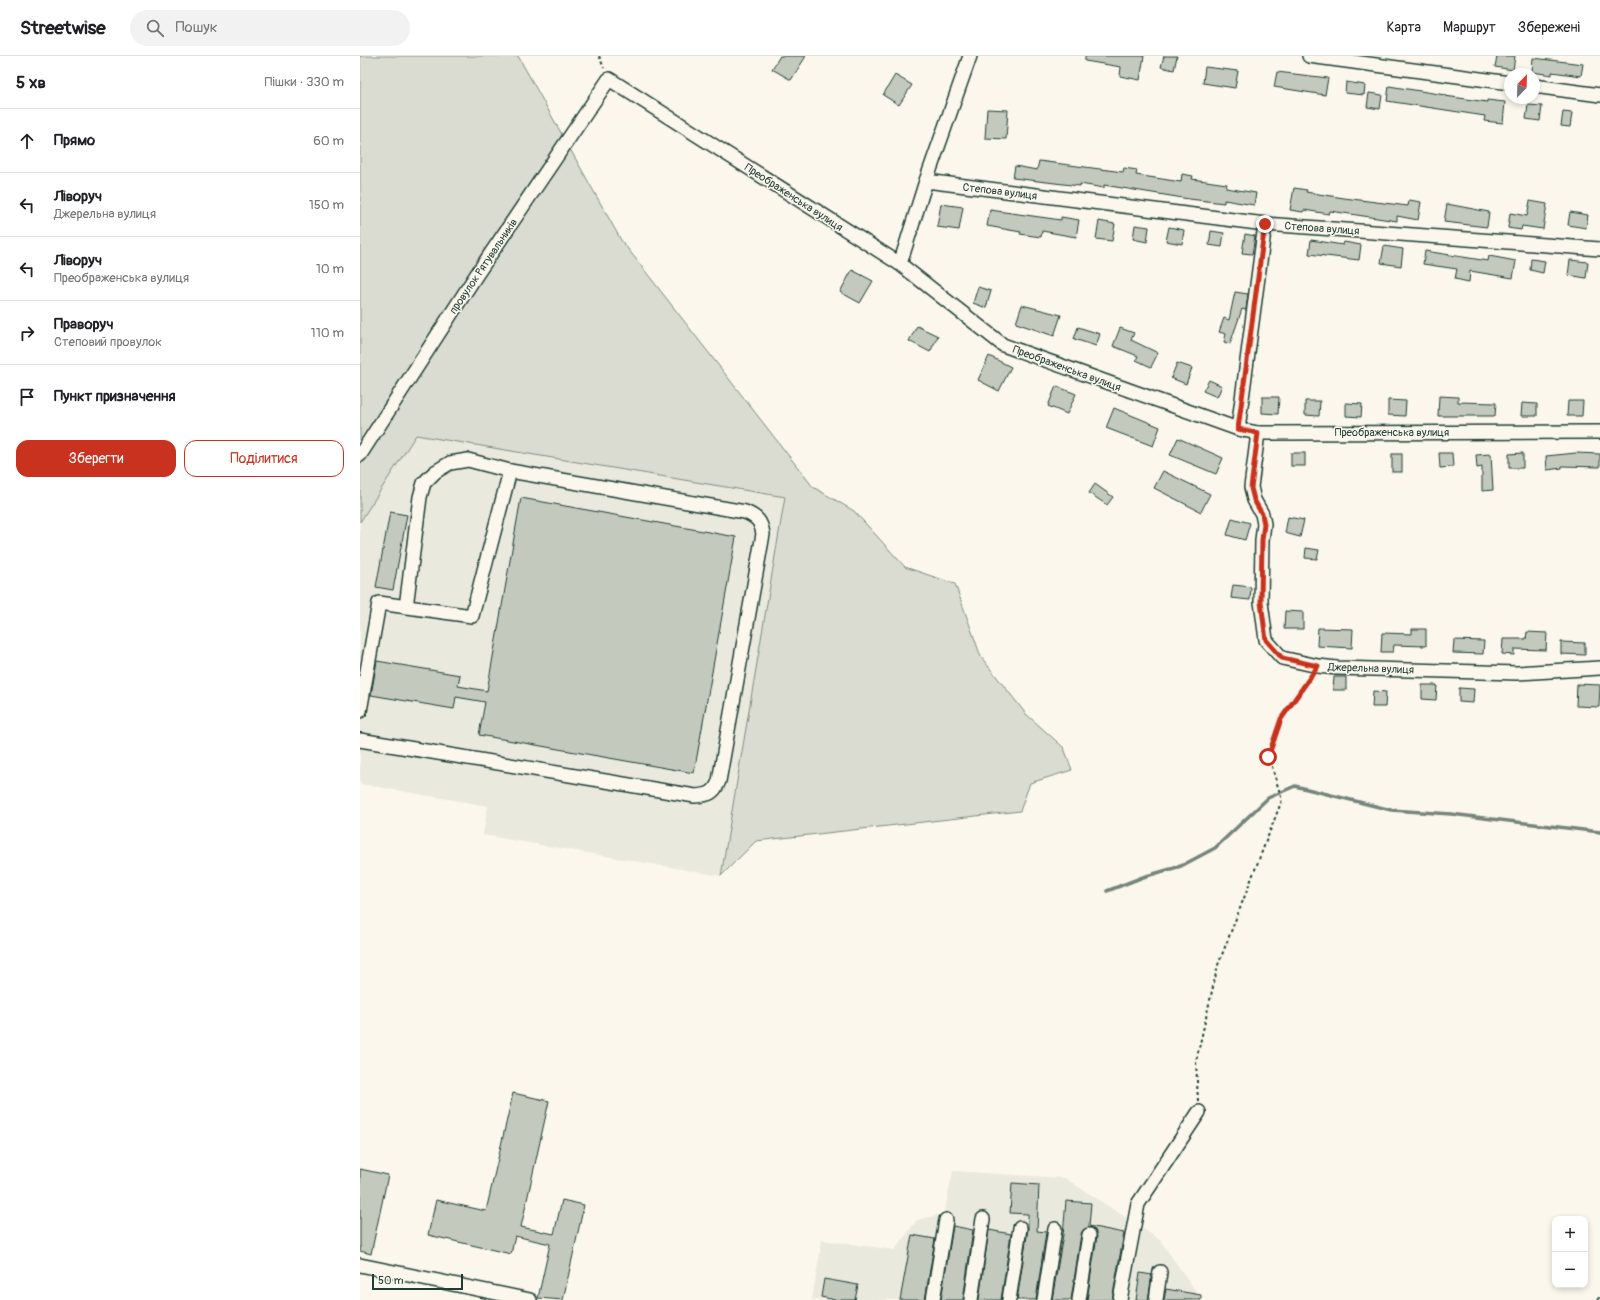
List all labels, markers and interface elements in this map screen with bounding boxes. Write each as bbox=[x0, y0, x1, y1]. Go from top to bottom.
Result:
search box bbox=[130, 10, 410, 46]
text: Streetwise bbox=[20, 16, 106, 40]
icon: search bbox=[144, 17, 166, 39]
text: Пошук bbox=[176, 18, 217, 37]
text: Карта bbox=[1386, 19, 1421, 36]
text: Маршрут bbox=[1443, 19, 1496, 36]
text: Збережені bbox=[1518, 19, 1580, 36]
north arrow bbox=[1504, 68, 1540, 104]
text: 5 хв bbox=[16, 72, 46, 93]
text: Пішки · 330 m bbox=[265, 74, 344, 90]
icon: ahead bbox=[16, 130, 38, 152]
text: Прямо bbox=[54, 131, 95, 150]
text: 60 m bbox=[313, 133, 344, 149]
street label: Преображенська вулиця bbox=[742, 161, 845, 234]
street label: Степова вулиця bbox=[962, 180, 1038, 203]
text: Ліворуч bbox=[54, 187, 102, 206]
icon: left bbox=[16, 194, 38, 216]
text: 150 m bbox=[309, 197, 344, 213]
text: Джерельна вулиця bbox=[54, 206, 156, 222]
route end bbox=[1256, 215, 1274, 233]
street label: провулок Рятувальників bbox=[447, 216, 520, 316]
street label: Степова вулиця bbox=[1284, 219, 1360, 238]
text: Ліворуч bbox=[54, 251, 102, 270]
icon: left bbox=[16, 258, 38, 280]
text: 10 m bbox=[316, 261, 344, 277]
text: Преображенська вулиця bbox=[54, 270, 189, 286]
text: Праворуч bbox=[54, 315, 114, 334]
icon: right bbox=[16, 322, 38, 344]
text: 110 m bbox=[311, 325, 344, 341]
text: Степовий провулок bbox=[54, 334, 162, 350]
street label: Преображенська вулиця bbox=[1011, 343, 1123, 394]
icon: arrive bbox=[16, 386, 38, 408]
text: Пункт призначення bbox=[54, 387, 175, 406]
street label: Преображенська вулиця bbox=[1335, 426, 1449, 439]
button: Зберегти bbox=[16, 440, 176, 477]
button: Поділитися bbox=[184, 440, 344, 477]
street label: Джерельна вулиця bbox=[1327, 660, 1414, 677]
route start bbox=[1259, 748, 1277, 766]
map controls bbox=[1552, 1216, 1588, 1288]
button: + bbox=[1552, 1216, 1588, 1252]
button: − bbox=[1552, 1252, 1588, 1288]
scale bar bbox=[372, 1272, 463, 1291]
text: 50 m bbox=[378, 1274, 404, 1287]

